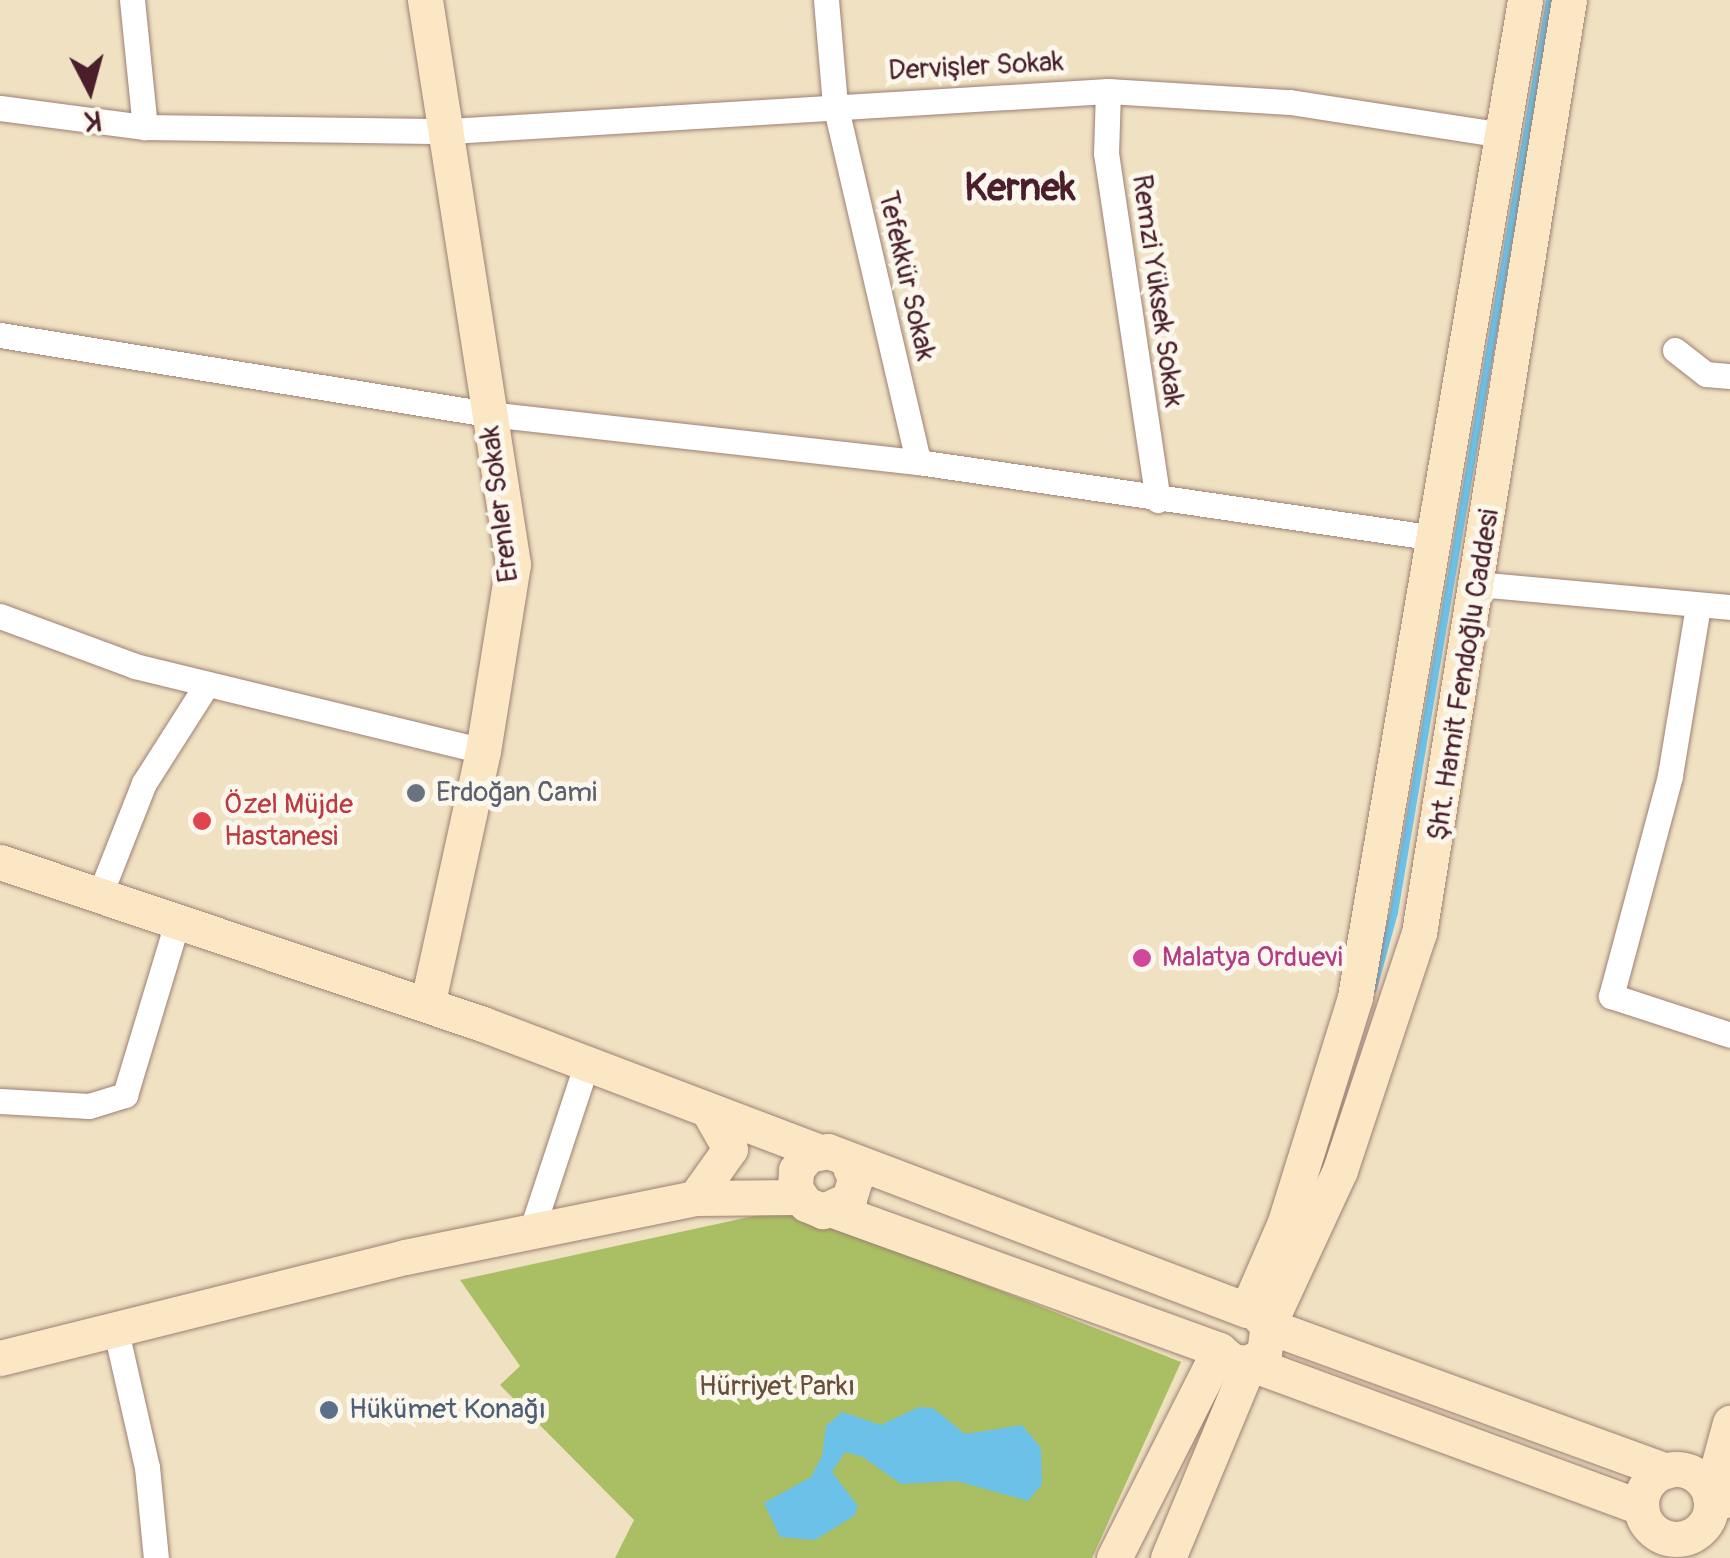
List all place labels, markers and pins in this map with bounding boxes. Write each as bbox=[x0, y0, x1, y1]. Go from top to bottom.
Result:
place label: Erdoğan Cami bbox=[436, 776, 597, 810]
marker: Erdoğan Cami bbox=[405, 782, 427, 804]
place label: Özel Müjde Hastanesi bbox=[224, 788, 353, 854]
marker: Özel Müjde Hastanesi bbox=[189, 808, 215, 834]
place label: Malatya Orduevi bbox=[1162, 941, 1343, 975]
marker: Malatya Orduevi bbox=[1131, 947, 1153, 969]
place label: Hükümet Konağı bbox=[349, 1393, 546, 1427]
marker: Hükümet Konağı bbox=[318, 1399, 340, 1421]

